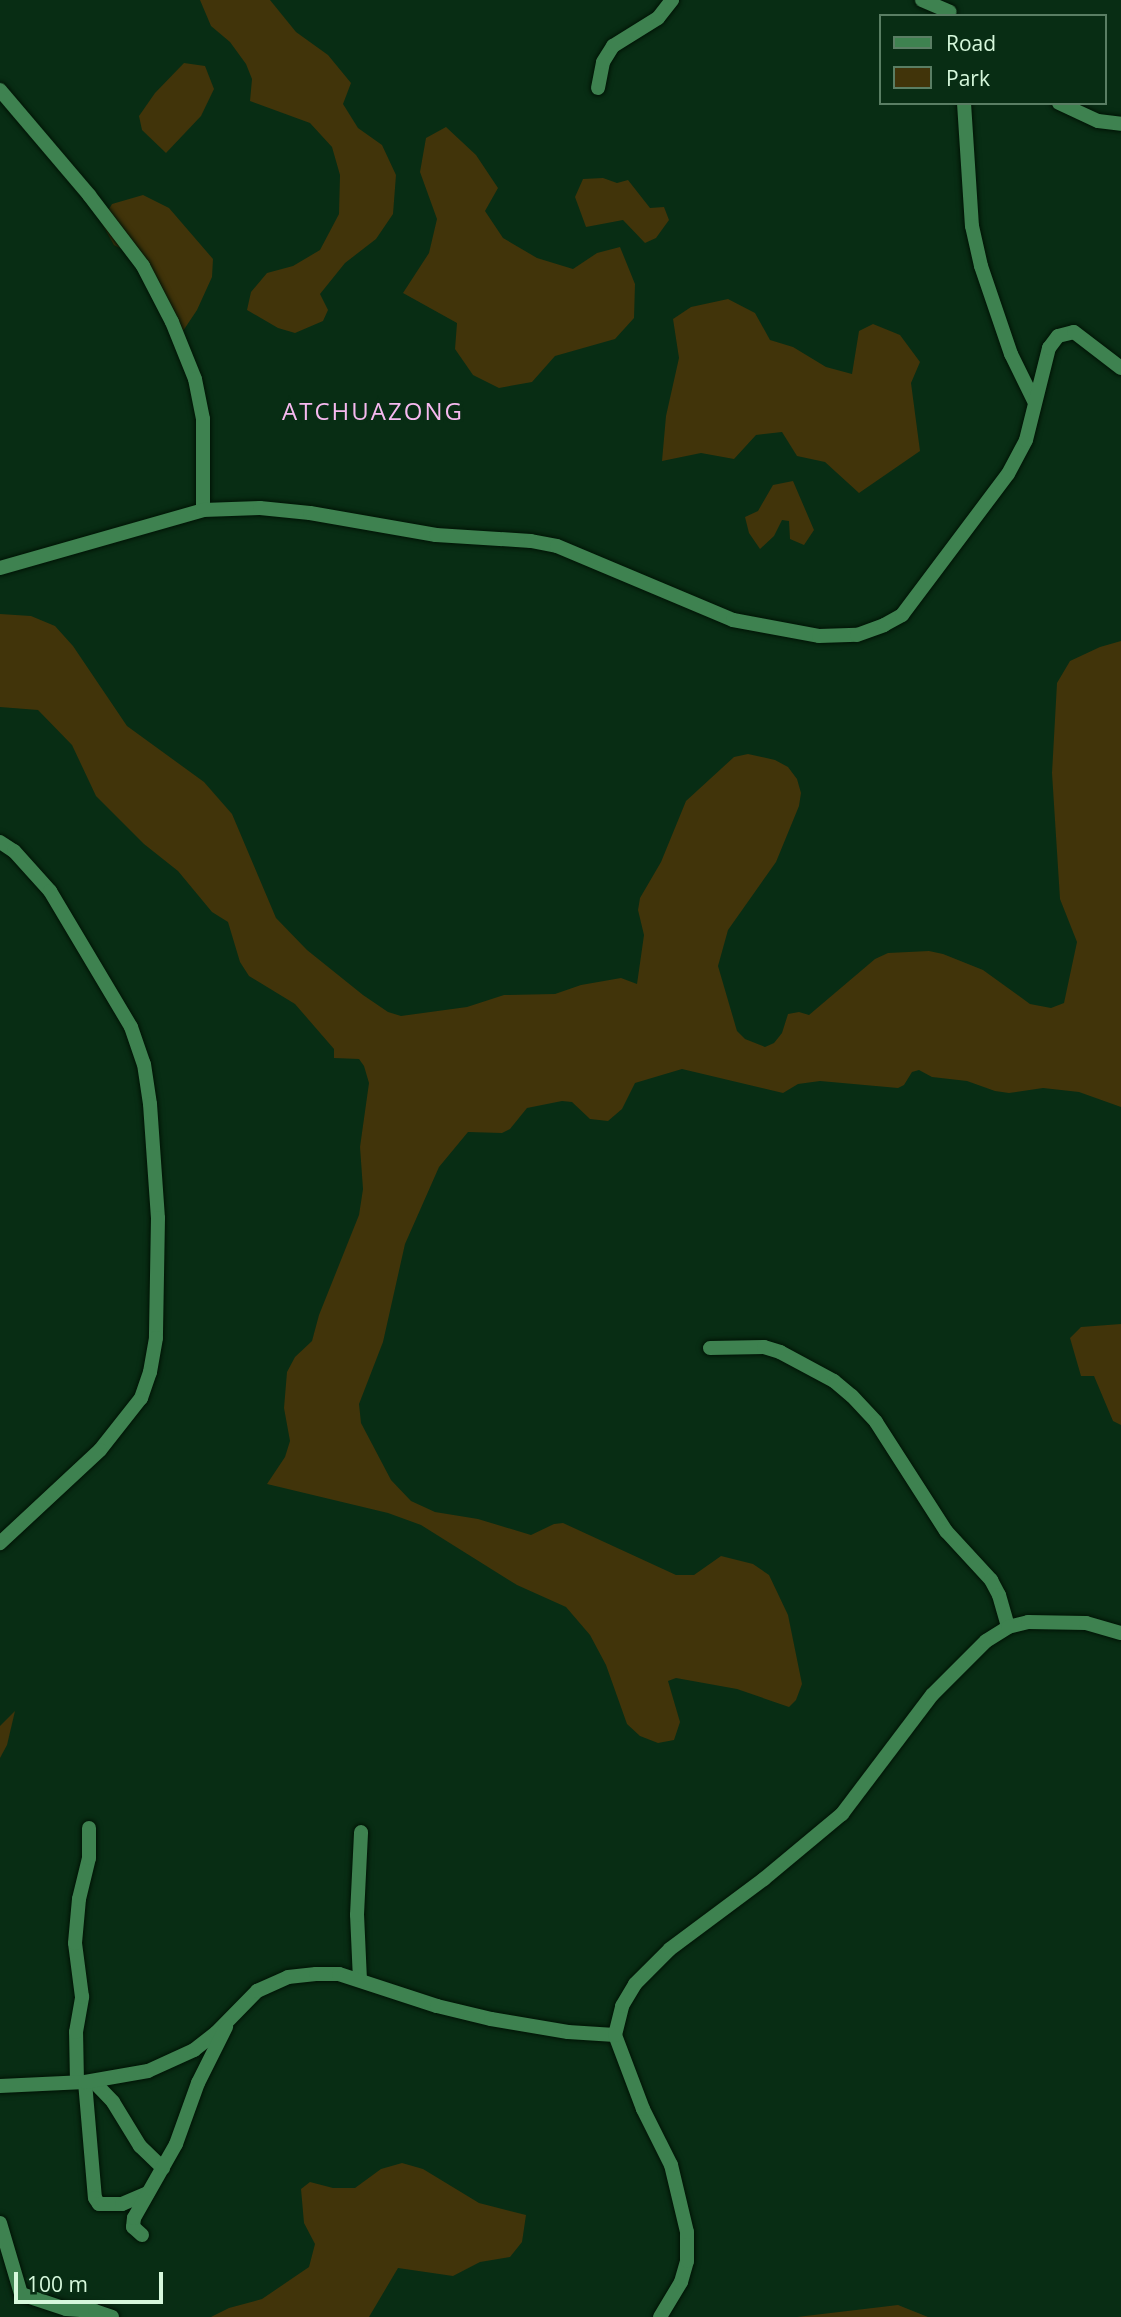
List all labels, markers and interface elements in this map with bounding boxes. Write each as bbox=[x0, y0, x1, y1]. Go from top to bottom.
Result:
legend bbox=[880, 14, 1107, 105]
text: Road bbox=[946, 29, 996, 57]
text: Park bbox=[946, 64, 990, 92]
district label: ATCHUAZONG bbox=[283, 397, 463, 425]
scale bar bbox=[18, 2258, 166, 2302]
text: 100 m bbox=[27, 2270, 88, 2298]

